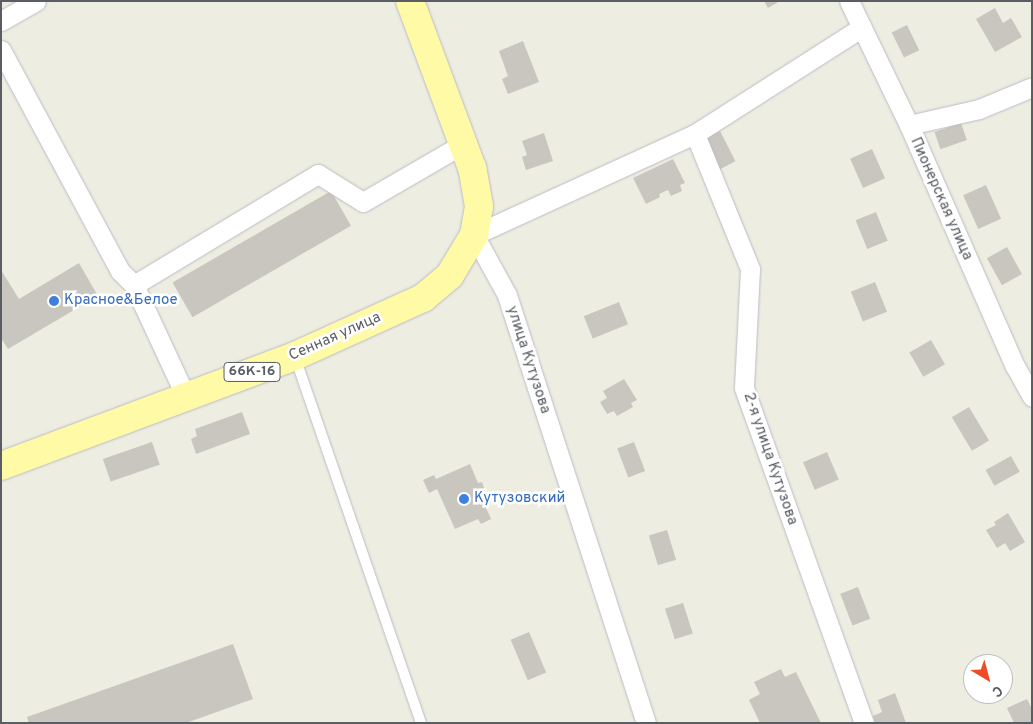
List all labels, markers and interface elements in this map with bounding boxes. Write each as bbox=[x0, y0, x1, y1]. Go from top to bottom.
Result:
street label: Пионерская улица bbox=[906, 135, 976, 263]
place label: Красное&Белое bbox=[64, 292, 178, 310]
marker: Красное&Белое bbox=[48, 295, 60, 307]
street label: улица Кутузова bbox=[502, 304, 554, 416]
street label: Сенная улица bbox=[286, 309, 384, 365]
road number: 66К-16 bbox=[223, 361, 281, 384]
street label: 2-я улица Кутузова bbox=[739, 390, 801, 528]
place label: Кутузовский bbox=[474, 490, 565, 508]
marker: Кутузовский bbox=[458, 493, 470, 505]
north arrow bbox=[963, 654, 1013, 704]
text: С bbox=[988, 681, 1005, 700]

